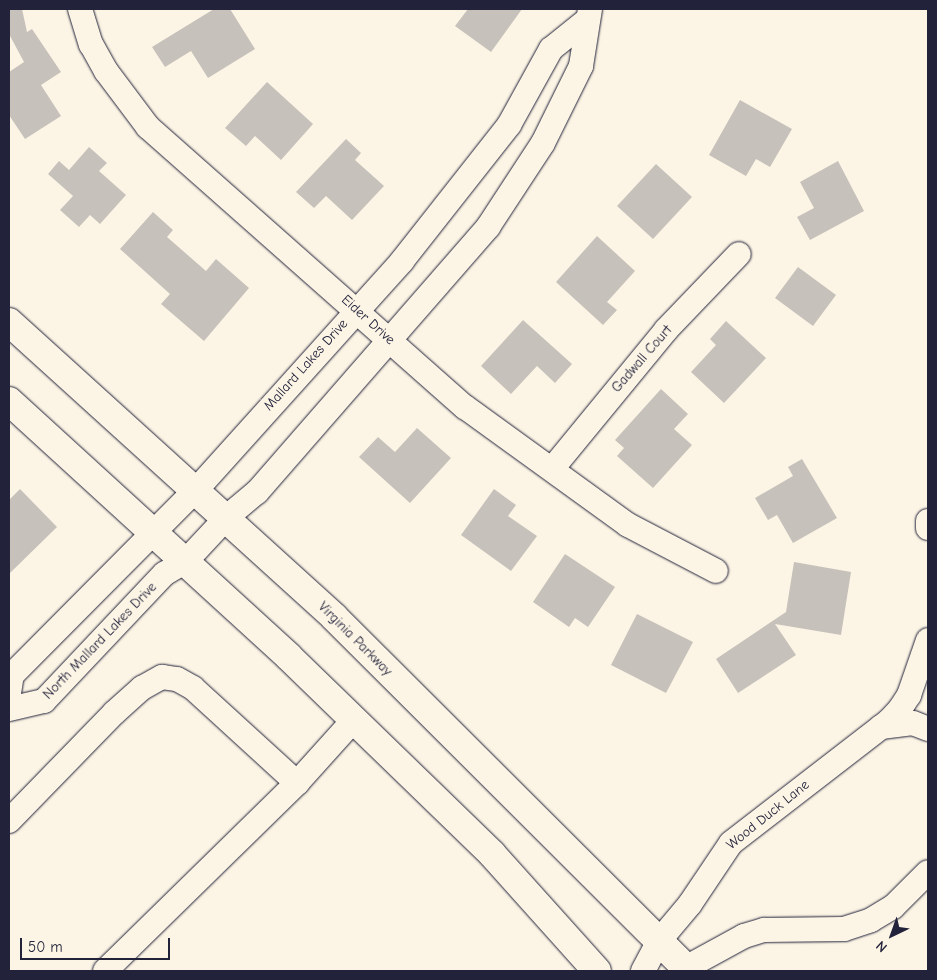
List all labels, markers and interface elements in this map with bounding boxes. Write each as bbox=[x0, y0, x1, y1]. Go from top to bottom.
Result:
street label: Eider Drive bbox=[338, 292, 398, 348]
street label: Mallard Lakes Drive bbox=[260, 316, 352, 414]
street label: Gadwall Court bbox=[608, 322, 676, 396]
street label: North Mallard Lakes Drive bbox=[40, 579, 160, 703]
street label: Virginia Parkway bbox=[315, 599, 395, 679]
street label: Wood Duck Lane bbox=[723, 777, 813, 853]
north arrow bbox=[867, 910, 917, 960]
scale bar bbox=[22, 928, 172, 960]
text: N bbox=[873, 937, 891, 956]
text: 50 m bbox=[28, 938, 63, 956]

